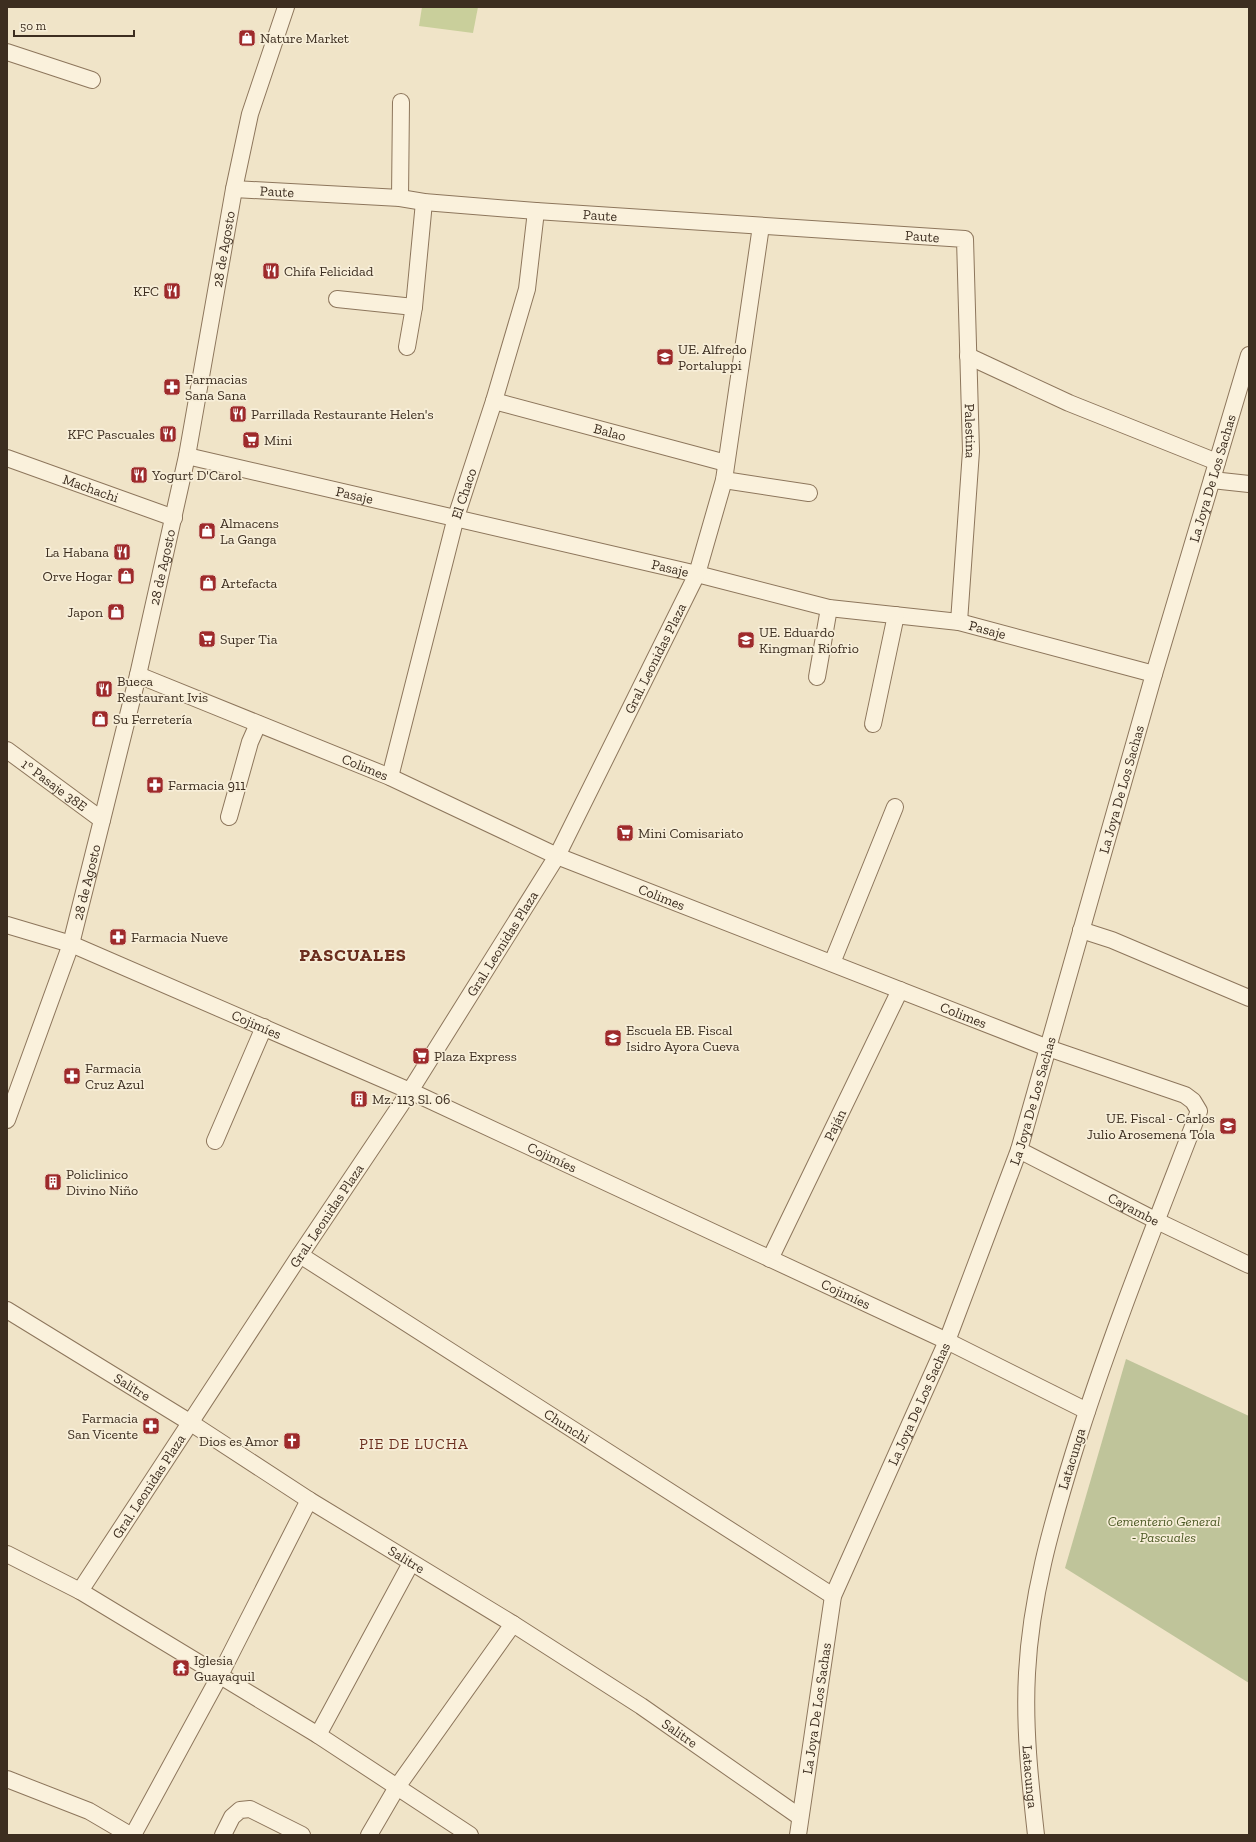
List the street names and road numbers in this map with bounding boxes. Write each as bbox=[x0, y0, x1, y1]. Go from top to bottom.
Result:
street label: Paute bbox=[259, 182, 295, 201]
street label: Paute bbox=[582, 206, 618, 225]
street label: 28 de Agosto bbox=[208, 210, 238, 289]
street label: Paute bbox=[905, 227, 940, 246]
street label: Palestina bbox=[961, 403, 980, 459]
street label: La Joya De Los Sachas bbox=[1185, 412, 1239, 544]
street label: Balao bbox=[592, 420, 628, 444]
street label: El Chaco bbox=[447, 466, 480, 521]
street label: Machachi bbox=[60, 470, 121, 506]
street label: Pasaje bbox=[334, 482, 375, 507]
street label: 28 de Agosto bbox=[145, 528, 179, 607]
street label: Pasaje bbox=[650, 555, 691, 580]
street label: Gral. Leonidas Plaza bbox=[621, 600, 690, 716]
street label: Pasaje bbox=[967, 617, 1008, 643]
street label: La Joya De Los Sachas bbox=[1095, 723, 1148, 855]
street label: Colimes bbox=[339, 750, 391, 784]
street label: 1° Pasaje 38E bbox=[18, 755, 91, 815]
street label: 28 de Agosto bbox=[69, 843, 104, 922]
street label: Colimes bbox=[636, 880, 687, 914]
street label: Gral. Leonidas Plaza bbox=[463, 887, 542, 999]
street label: Colimes bbox=[938, 998, 989, 1032]
street label: Cojimíes bbox=[229, 1006, 284, 1043]
street label: La Joya De Los Sachas bbox=[1006, 1035, 1059, 1167]
street label: Paján bbox=[820, 1106, 850, 1143]
street label: Cojimíes bbox=[525, 1138, 579, 1176]
street label: Gral. Leonidas Plaza bbox=[286, 1160, 367, 1271]
street label: Cayambe bbox=[1105, 1189, 1163, 1229]
street label: Cojimíes bbox=[818, 1275, 873, 1313]
street label: La Joya De Los Sachas bbox=[884, 1340, 954, 1468]
street label: Salitre bbox=[111, 1369, 154, 1405]
street label: Chunchi bbox=[541, 1405, 593, 1447]
street label: Latacunga bbox=[1055, 1426, 1089, 1492]
street label: Gral. Leonidas Plaza bbox=[108, 1431, 189, 1542]
street label: Salitre bbox=[385, 1542, 428, 1577]
street label: La Joya De Los Sachas bbox=[799, 1641, 835, 1775]
street label: Salitre bbox=[659, 1715, 701, 1752]
street label: Latacunga bbox=[1019, 1745, 1042, 1809]

